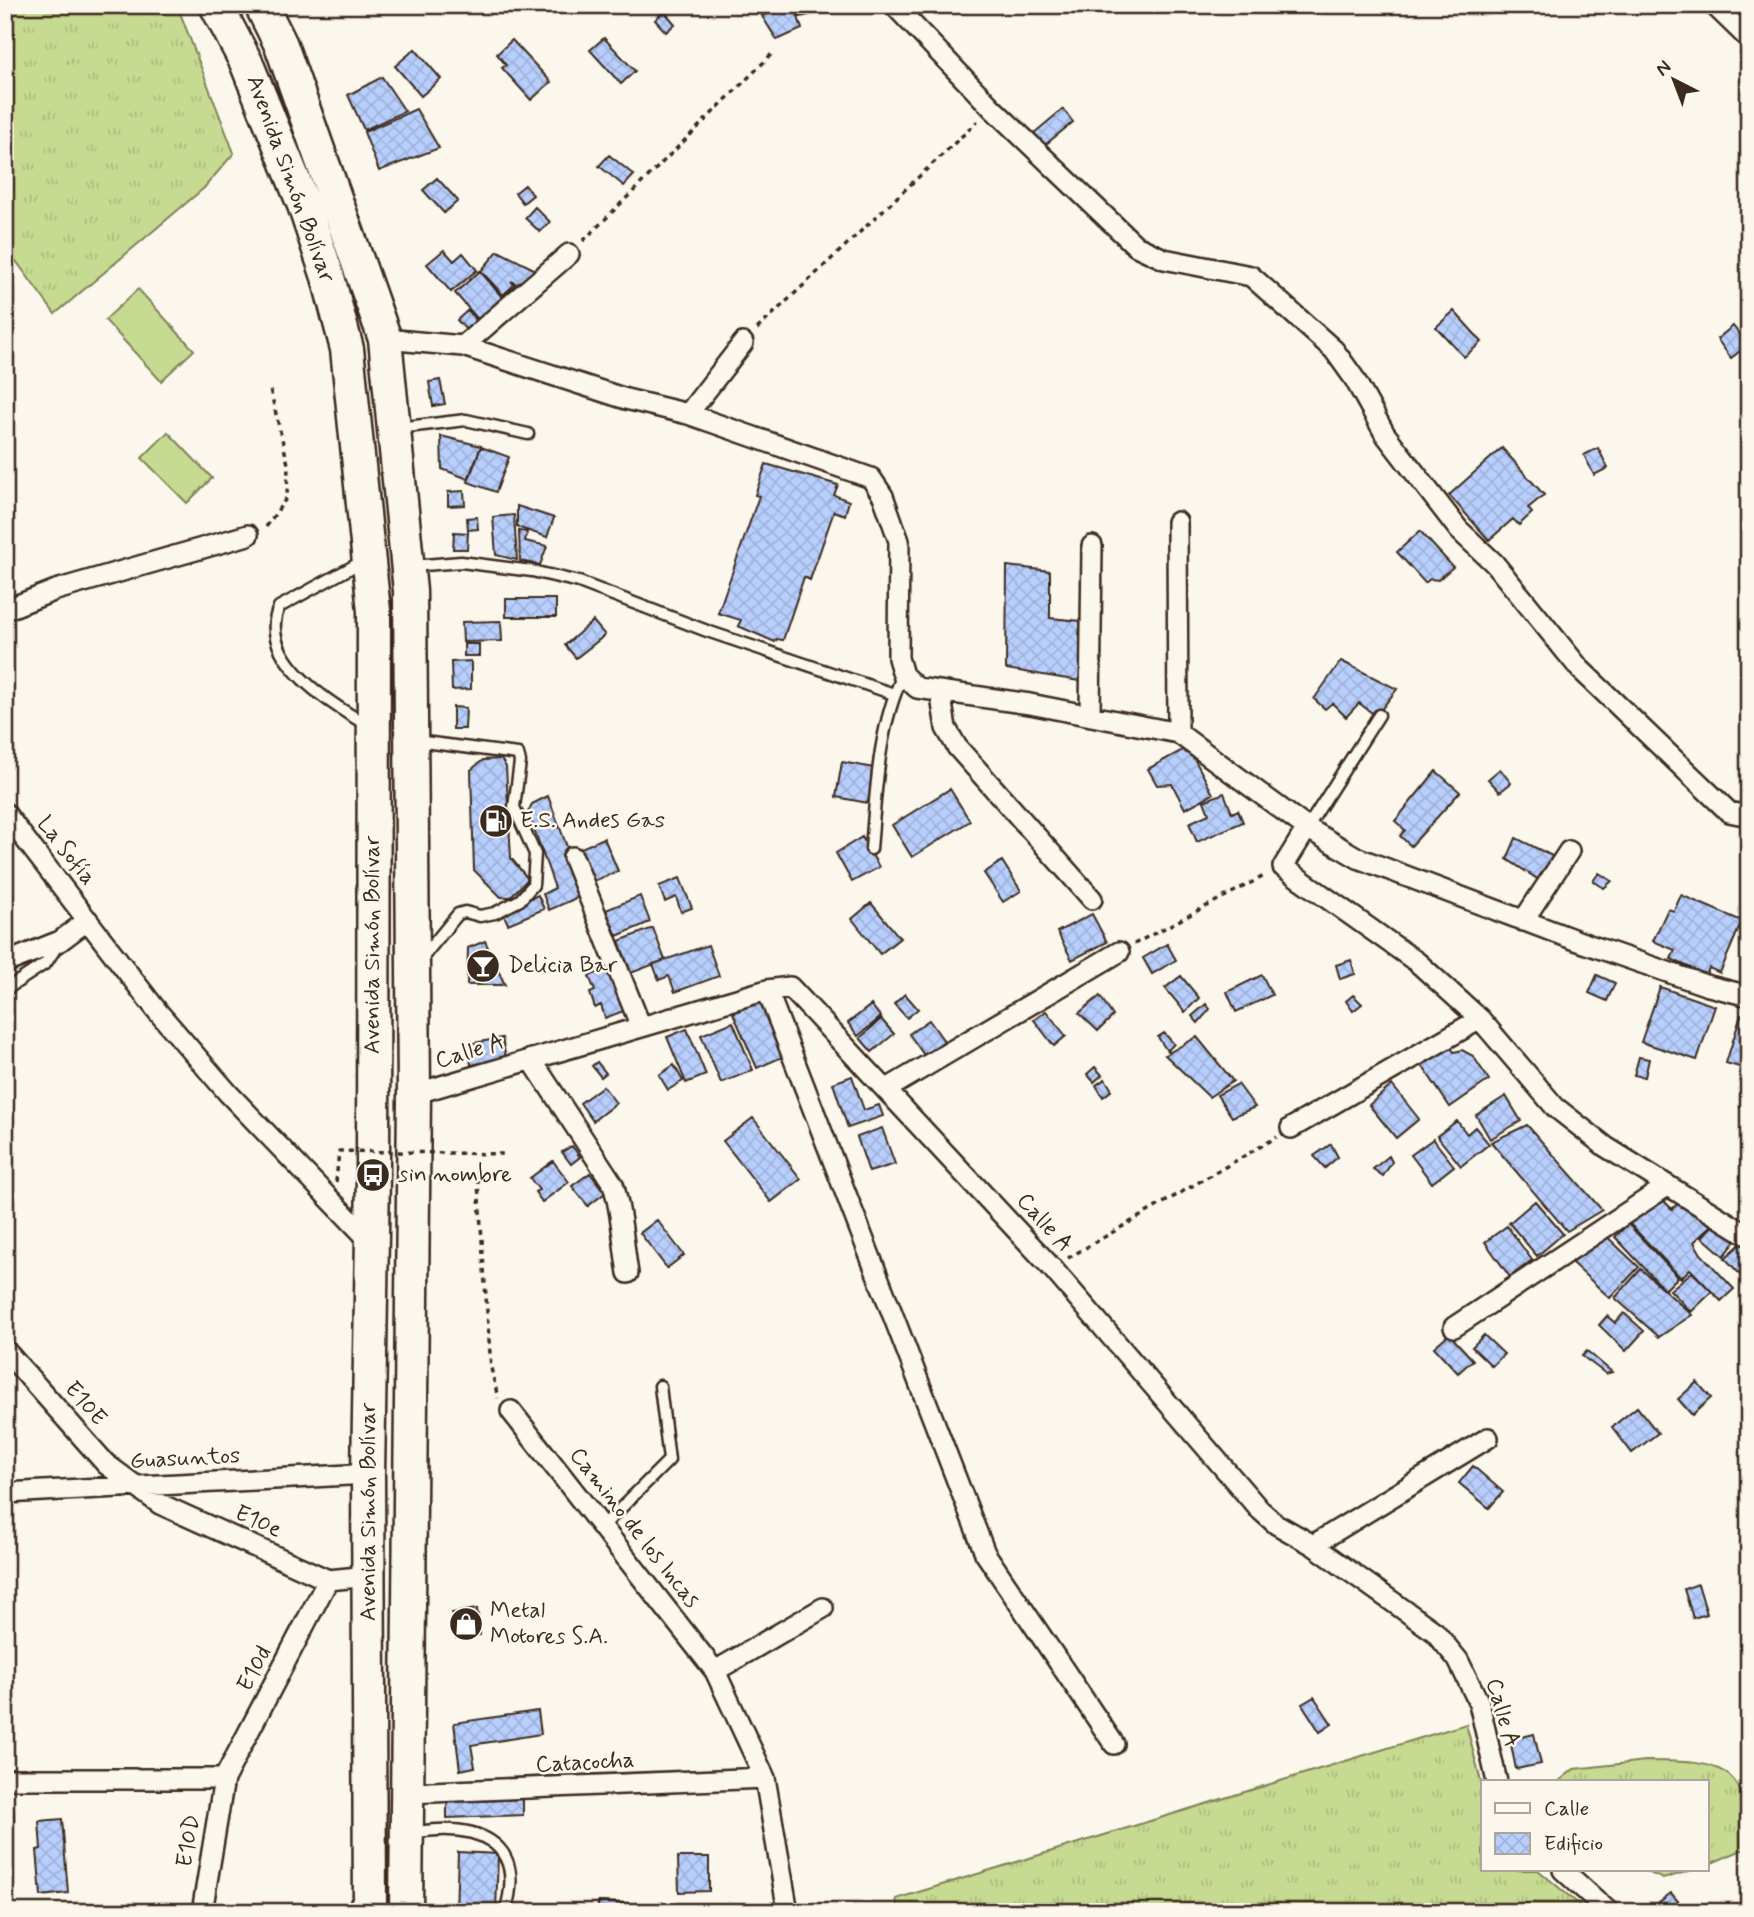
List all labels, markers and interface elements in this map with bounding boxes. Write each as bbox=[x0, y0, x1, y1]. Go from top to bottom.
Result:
north arrow bbox=[1638, 46, 1708, 116]
text: N bbox=[1651, 55, 1677, 82]
street label: Avenida Simón Bolívar bbox=[239, 71, 342, 287]
fuel station icon: E.S. Andes Gas bbox=[477, 802, 515, 840]
place label: E.S. Andes Gas bbox=[520, 806, 665, 836]
street label: La Sofía bbox=[29, 810, 103, 892]
street label: Avenida Simón Bolívar bbox=[358, 835, 388, 1054]
bar icon: Delicia Bar bbox=[464, 947, 502, 985]
place label: Delicia Bar bbox=[508, 951, 618, 981]
street label: Calle A bbox=[432, 1027, 508, 1077]
bus stop icon: sin nombre bbox=[354, 1156, 392, 1194]
place label: sin nombre bbox=[398, 1160, 512, 1190]
street label: Calle A bbox=[1009, 1187, 1079, 1259]
street label: E10E bbox=[57, 1375, 113, 1433]
street label: Avenida Simón Bolívar bbox=[354, 1402, 384, 1621]
street label: Guasuntos bbox=[129, 1441, 241, 1477]
street label: Camino de los Incas bbox=[562, 1441, 706, 1615]
street label: E10e bbox=[230, 1498, 286, 1546]
place label: Metal Motores S.A. bbox=[490, 1596, 608, 1652]
shop icon: Metal Motores S.A. bbox=[447, 1605, 485, 1643]
street label: E10d bbox=[231, 1641, 279, 1697]
street label: Calle A bbox=[1478, 1675, 1526, 1751]
street label: Catacocha bbox=[535, 1745, 635, 1781]
legend bbox=[1481, 1780, 1708, 1871]
text: Calle bbox=[1544, 1795, 1589, 1823]
street label: E10D bbox=[170, 1813, 208, 1869]
text: Edificio bbox=[1544, 1830, 1603, 1858]

